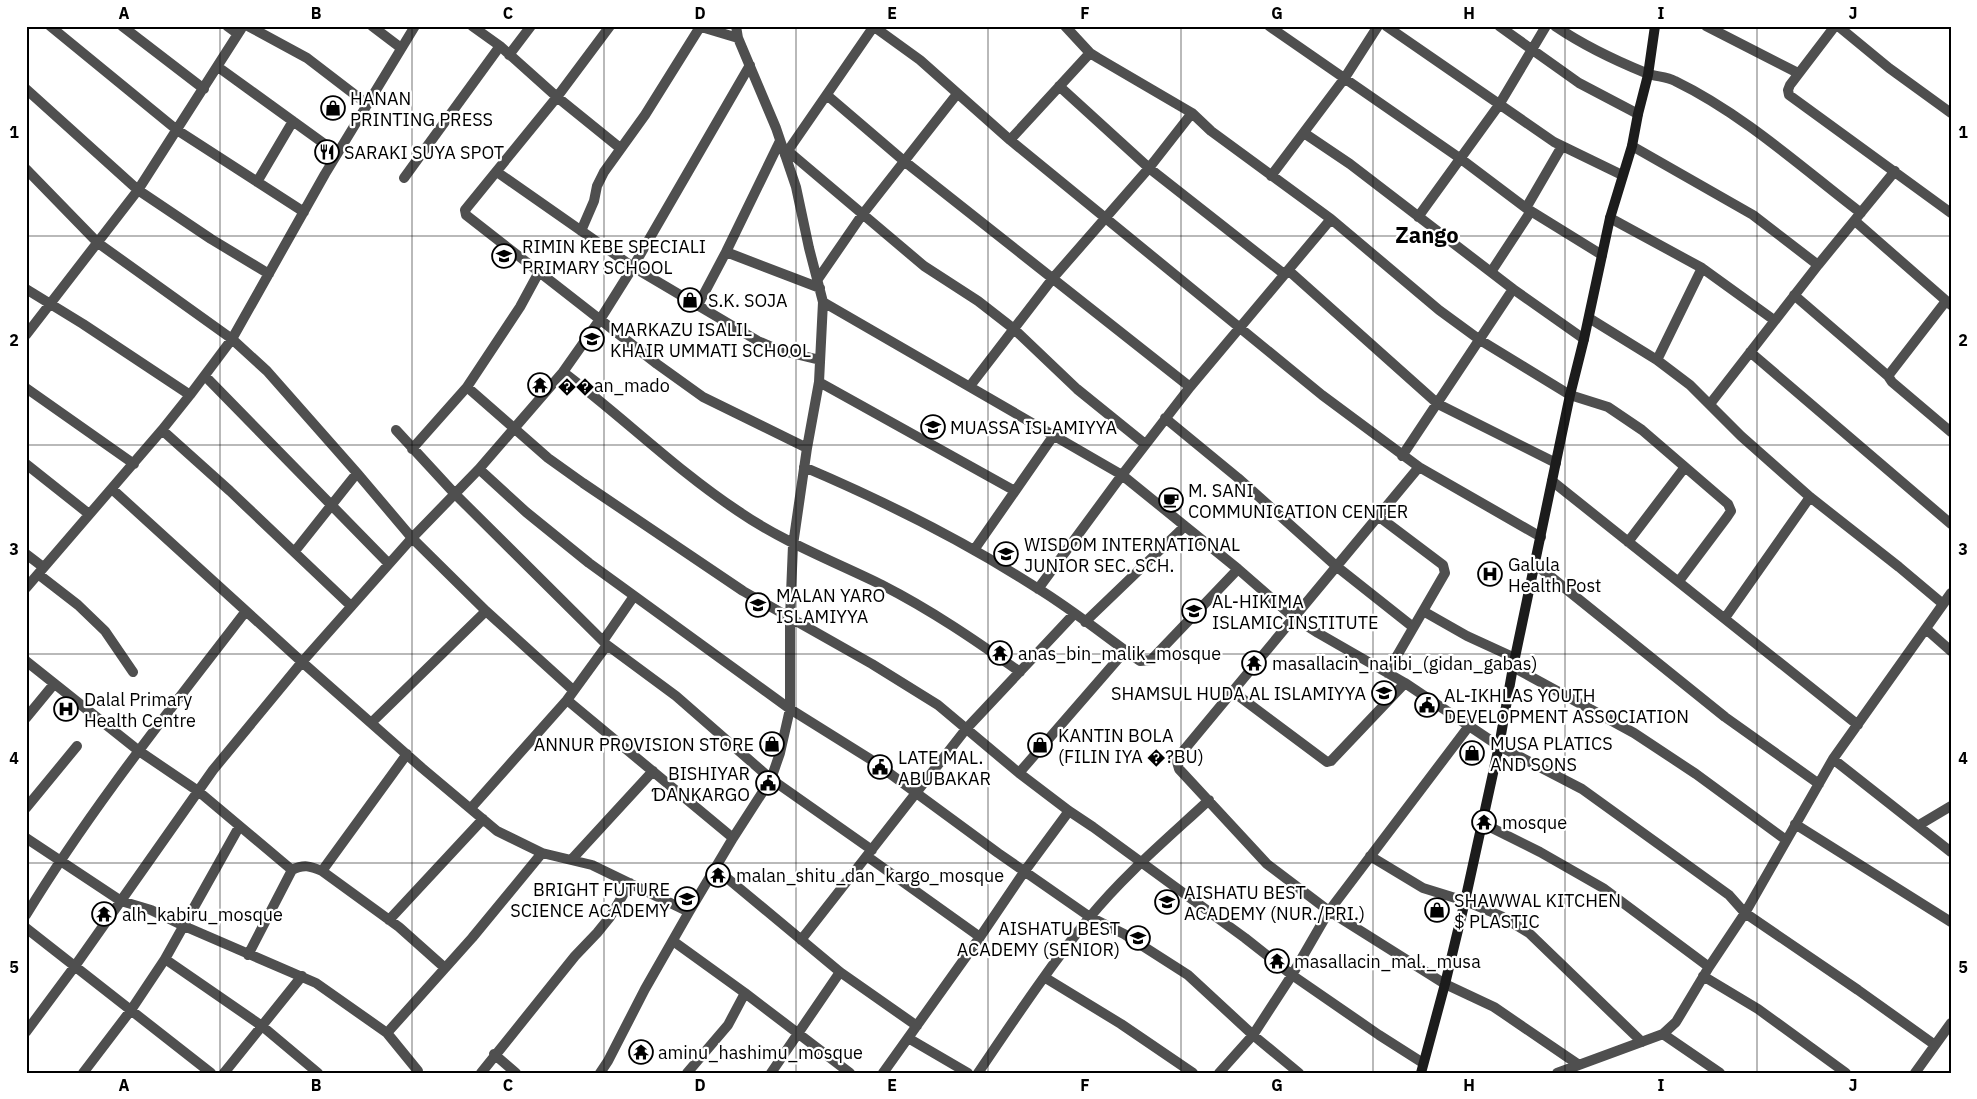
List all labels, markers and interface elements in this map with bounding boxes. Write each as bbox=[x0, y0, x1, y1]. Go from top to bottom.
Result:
text: A bbox=[119, 3, 130, 23]
text: B bbox=[311, 3, 322, 23]
text: C bbox=[503, 3, 513, 23]
text: D bbox=[694, 3, 706, 23]
text: E bbox=[887, 3, 897, 23]
text: F bbox=[1080, 3, 1090, 23]
text: G bbox=[1271, 3, 1283, 23]
text: H bbox=[1463, 3, 1475, 23]
text: I bbox=[1658, 3, 1665, 23]
text: J bbox=[1849, 3, 1857, 23]
place label: HANAN PRINTING PRESS bbox=[350, 87, 493, 131]
shop icon: HANAN PRINTING PRESS bbox=[320, 95, 346, 121]
text: 1 bbox=[9, 122, 19, 142]
text: 1 bbox=[1958, 122, 1968, 142]
restaurant icon: SARAKI SUYA SPOT bbox=[314, 139, 340, 165]
place label: SARAKI SUYA SPOT bbox=[344, 141, 504, 164]
district label: Zango bbox=[1395, 220, 1459, 249]
place label: RIMIN KEBE SPECIALI PRIMARY SCHOOL bbox=[522, 235, 706, 279]
school or university icon: RIMIN KEBE SPECIALI PRIMARY SCHOOL bbox=[491, 243, 517, 269]
shop icon: S.K. SOJA bbox=[677, 287, 703, 313]
place label: S.K. SOJA bbox=[708, 289, 788, 312]
place label: MARKAZU ISALIL KHAIR UMMATI SCHOOL bbox=[610, 318, 811, 362]
school or university icon: MARKAZU ISALIL KHAIR UMMATI SCHOOL bbox=[579, 326, 605, 352]
text: 2 bbox=[9, 330, 19, 350]
text: 2 bbox=[1958, 330, 1968, 350]
temple icon: ��an_mado bbox=[527, 372, 553, 398]
place label: ��an_mado bbox=[558, 374, 670, 397]
school or university icon: MUASSA ISLAMIYYA bbox=[920, 414, 946, 440]
place label: MUASSA ISLAMIYYA bbox=[950, 416, 1117, 439]
place label: M. SANI COMMUNICATION CENTER bbox=[1188, 479, 1408, 523]
cafe icon: M. SANI COMMUNICATION CENTER bbox=[1158, 487, 1184, 513]
place label: WISDOM INTERNATIONAL JUNIOR SEC. SCH. bbox=[1024, 533, 1240, 577]
text: 3 bbox=[9, 539, 19, 559]
text: 3 bbox=[1958, 539, 1968, 559]
school or university icon: WISDOM INTERNATIONAL JUNIOR SEC. SCH. bbox=[993, 541, 1019, 567]
place label: Galula Health Post bbox=[1508, 553, 1601, 597]
hospital icon: Galula Health Post bbox=[1477, 561, 1503, 587]
place label: MALAN YARO ISLAMIYYA bbox=[776, 584, 885, 628]
place label: AL-HIKIMA ISLAMIC INSTITUTE bbox=[1212, 590, 1378, 634]
school or university icon: MALAN YARO ISLAMIYYA bbox=[745, 592, 771, 618]
school or university icon: AL-HIKIMA ISLAMIC INSTITUTE bbox=[1181, 598, 1207, 624]
temple icon: anas_bin_malik_mosque bbox=[987, 640, 1013, 666]
place label: anas_bin_malik_mosque bbox=[1018, 642, 1221, 665]
temple icon: masallacin_na'ibi_(gidan_gabas) bbox=[1241, 650, 1267, 676]
place label: masallacin_na'ibi_(gidan_gabas) bbox=[1272, 652, 1537, 675]
school or university icon: SHAMSUL HUDA AL ISLAMIYYA bbox=[1371, 680, 1397, 706]
place label: SHAMSUL HUDA AL ISLAMIYYA bbox=[1111, 682, 1366, 705]
place label: AL-IKHLAS YOUTH DEVELOPMENT ASSOCIATION bbox=[1444, 684, 1689, 728]
place label: Dalal Primary Health Centre bbox=[84, 688, 196, 732]
public building icon: AL-IKHLAS YOUTH DEVELOPMENT ASSOCIATION bbox=[1414, 692, 1440, 718]
hospital icon: Dalal Primary Health Centre bbox=[53, 696, 79, 722]
place label: KANTIN BOLA (FILIN IYA �?BU) bbox=[1058, 724, 1204, 768]
shop icon: ANNUR PROVISION STORE bbox=[759, 731, 785, 757]
shop icon: KANTIN BOLA (FILIN IYA �?BU) bbox=[1027, 732, 1053, 758]
place label: MUSA PLATICS AND SONS bbox=[1490, 732, 1613, 776]
place label: ANNUR PROVISION STORE bbox=[534, 733, 754, 756]
shop icon: MUSA PLATICS AND SONS bbox=[1459, 740, 1485, 766]
place label: LATE MAL. ABUBAKAR bbox=[898, 746, 991, 790]
text: 4 bbox=[9, 748, 19, 768]
text: 4 bbox=[1958, 748, 1968, 768]
public building icon: LATE MAL. ABUBAKAR bbox=[867, 754, 893, 780]
place label: BISHIYAR ƊANKARGO bbox=[652, 762, 750, 806]
public building icon: BISHIYAR ƊANKARGO bbox=[755, 770, 781, 796]
temple icon: mosque bbox=[1471, 809, 1497, 835]
place label: mosque bbox=[1502, 811, 1567, 834]
temple icon: malan_shitu_dan_kargo_mosque bbox=[705, 862, 731, 888]
place label: malan_shitu_dan_kargo_mosque bbox=[736, 864, 1004, 887]
place label: BRIGHT FUTURE SCIENCE ACADEMY bbox=[510, 878, 670, 922]
place label: AISHATU BEST ACADEMY (NUR./PRI.) bbox=[1184, 881, 1365, 925]
school or university icon: BRIGHT FUTURE SCIENCE ACADEMY bbox=[674, 886, 700, 912]
school or university icon: AISHATU BEST ACADEMY (NUR./PRI.) bbox=[1154, 889, 1180, 915]
place label: SHAWWAL KITCHEN $ PLASTIC bbox=[1454, 889, 1621, 933]
shop icon: SHAWWAL KITCHEN $ PLASTIC bbox=[1424, 897, 1450, 923]
temple icon: alh_kabiru_mosque bbox=[91, 901, 117, 927]
place label: alh_kabiru_mosque bbox=[122, 903, 283, 926]
place label: AISHATU BEST ACADEMY (SENIOR) bbox=[957, 917, 1120, 961]
school or university icon: AISHATU BEST ACADEMY (SENIOR) bbox=[1125, 925, 1151, 951]
temple icon: masallacin_mal._musa bbox=[1264, 948, 1290, 974]
place label: masallacin_mal._musa bbox=[1294, 950, 1481, 973]
text: 5 bbox=[9, 957, 19, 977]
text: 5 bbox=[1958, 957, 1968, 977]
temple icon: aminu_hashimu_mosque bbox=[628, 1039, 654, 1065]
place label: aminu_hashimu_mosque bbox=[658, 1041, 863, 1064]
text: A bbox=[119, 1075, 130, 1095]
text: B bbox=[311, 1075, 322, 1095]
text: C bbox=[503, 1075, 513, 1095]
text: D bbox=[694, 1075, 706, 1095]
text: E bbox=[887, 1075, 897, 1095]
text: F bbox=[1080, 1075, 1090, 1095]
text: G bbox=[1271, 1075, 1283, 1095]
text: H bbox=[1463, 1075, 1475, 1095]
text: I bbox=[1658, 1075, 1665, 1095]
text: J bbox=[1849, 1075, 1857, 1095]

